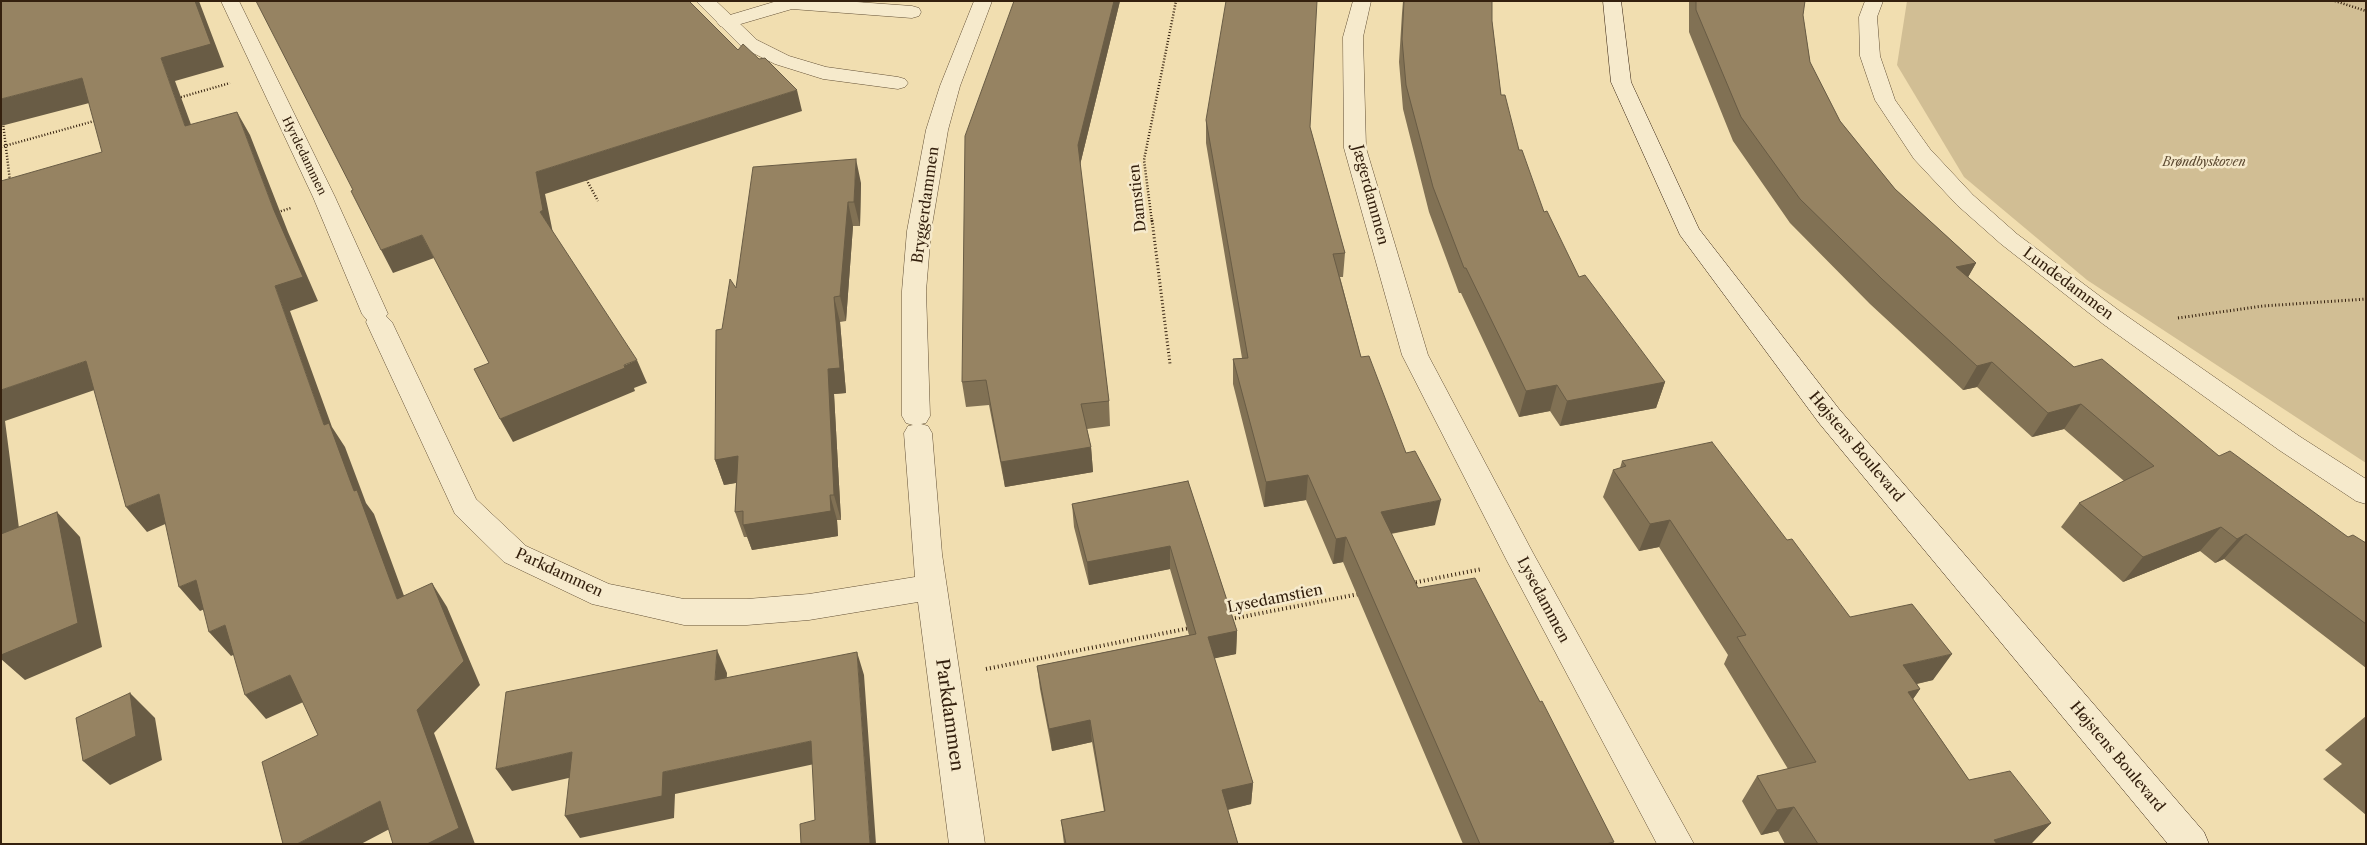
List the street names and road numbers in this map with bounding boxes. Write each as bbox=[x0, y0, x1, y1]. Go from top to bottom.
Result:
street label: Hyrdedammen bbox=[279, 114, 329, 198]
street label: Jægerdammen bbox=[1348, 143, 1392, 247]
street label: Bryggerdammen bbox=[909, 145, 943, 265]
street label: Damstien bbox=[1125, 163, 1151, 233]
street label: Lundedammen bbox=[2019, 244, 2117, 324]
street label: Højstens Boulevard bbox=[1805, 388, 1907, 506]
street label: Parkdammen bbox=[512, 545, 606, 601]
street label: Lysedammen bbox=[1513, 554, 1573, 646]
street label: Lysedamstien bbox=[1226, 581, 1324, 617]
street label: Parkdammen bbox=[930, 657, 968, 773]
street label: Højstens Boulevard bbox=[2066, 698, 2168, 816]

